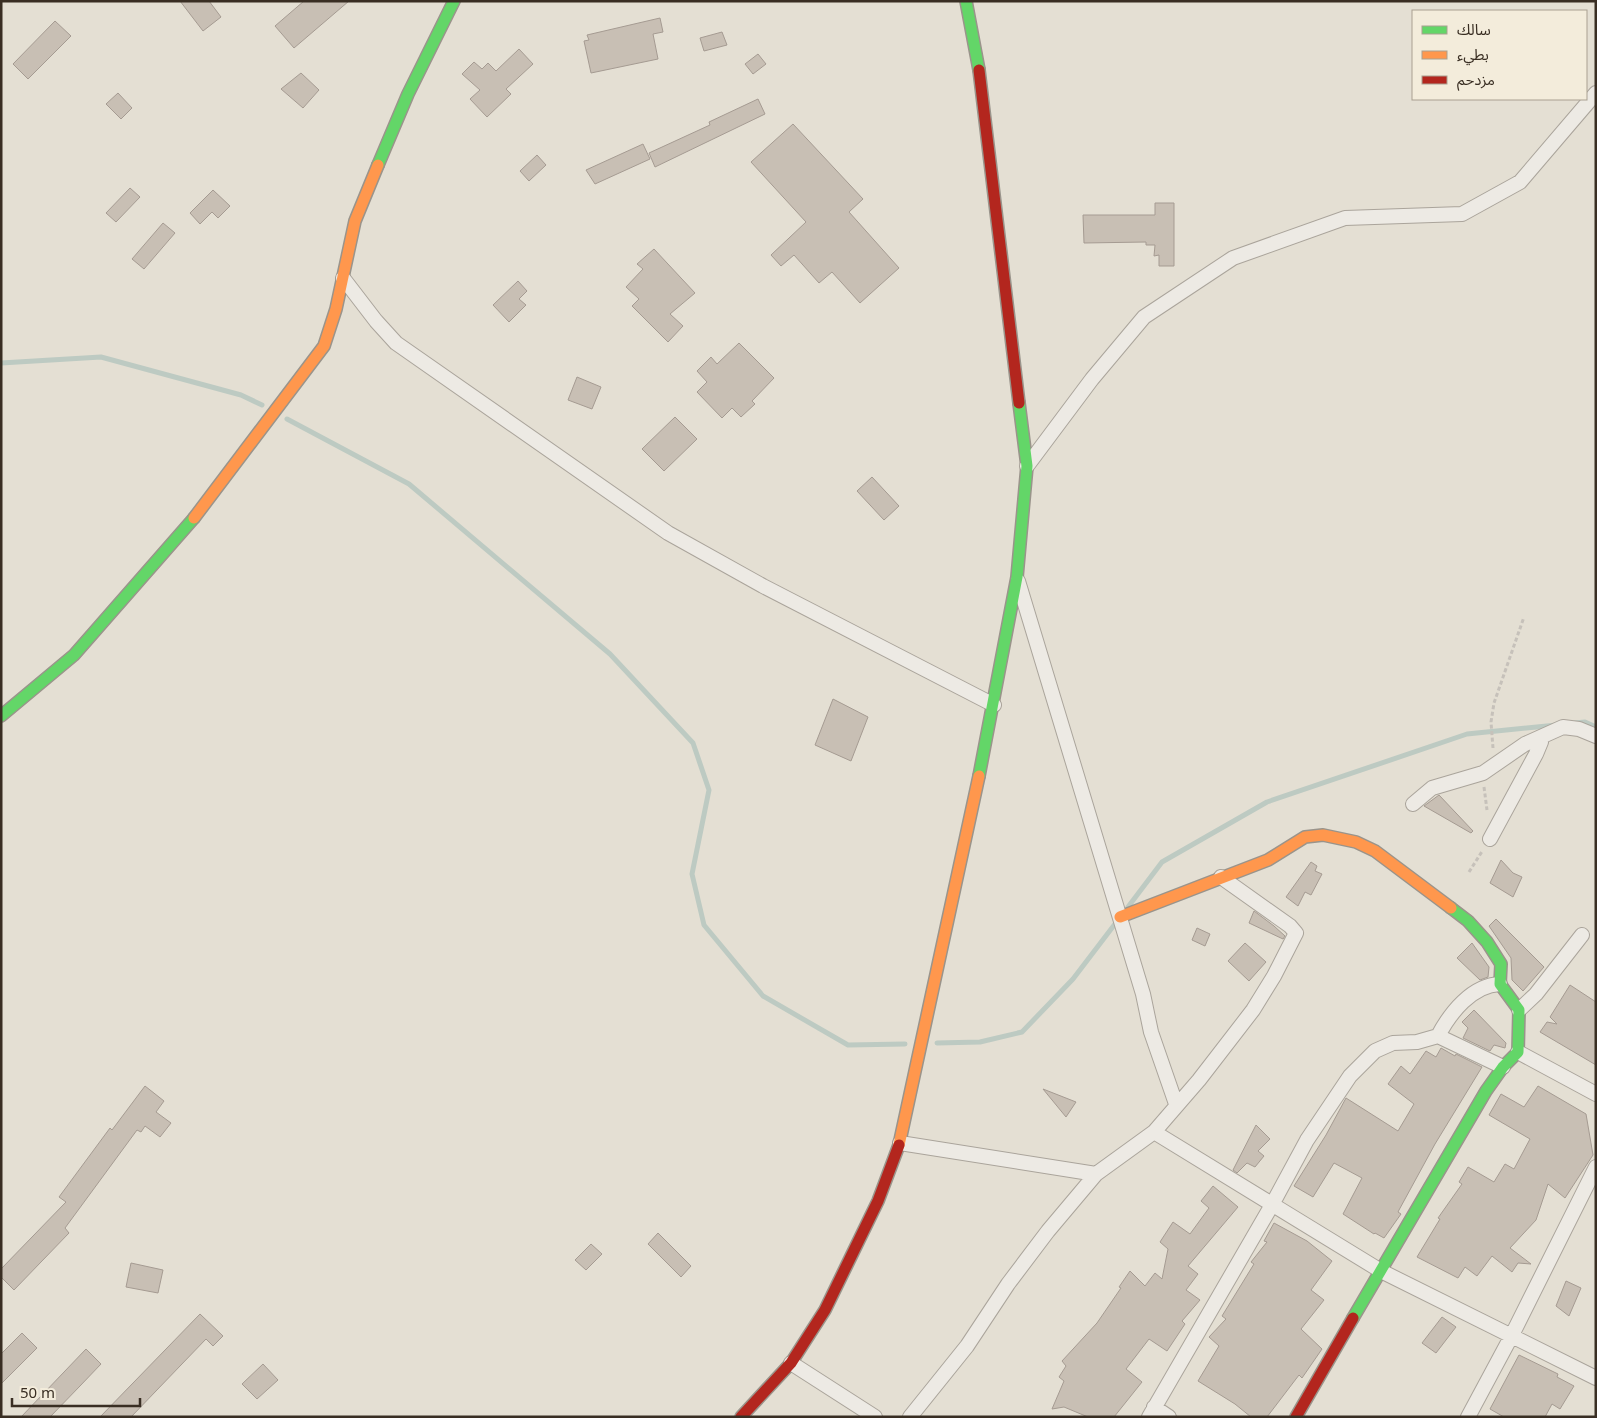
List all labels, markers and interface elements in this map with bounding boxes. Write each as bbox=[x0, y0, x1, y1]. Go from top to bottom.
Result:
legend bbox=[1412, 10, 1587, 100]
text: سالك bbox=[1457, 14, 1491, 46]
text: بطيء bbox=[1457, 39, 1489, 71]
text: مزدحم bbox=[1457, 64, 1495, 96]
scale bar bbox=[12, 1376, 140, 1408]
text: 50 m bbox=[20, 1377, 55, 1409]

